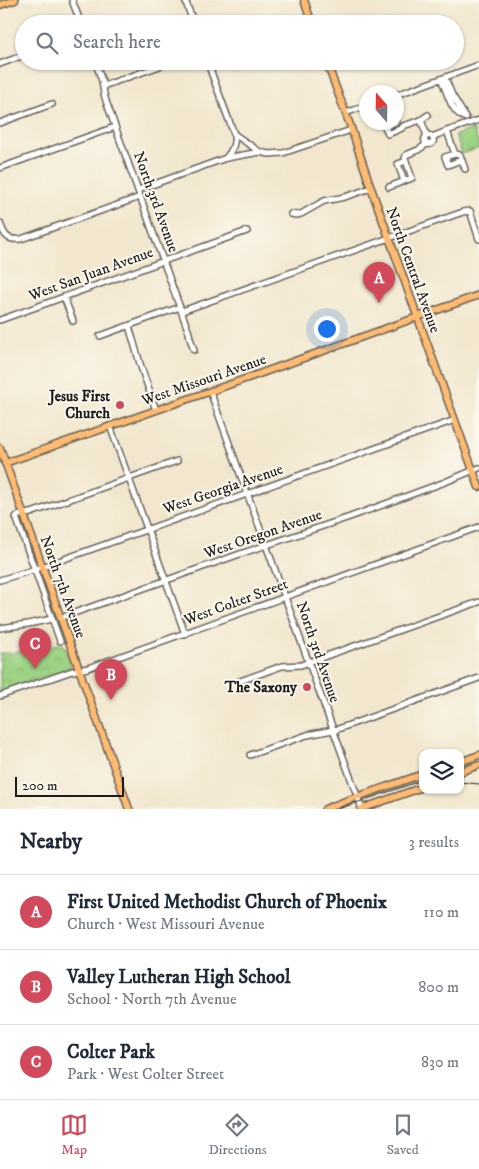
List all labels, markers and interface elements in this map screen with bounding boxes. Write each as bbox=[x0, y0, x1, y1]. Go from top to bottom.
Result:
search box bbox=[15, 15, 464, 70]
icon: search bbox=[33, 29, 61, 57]
text: Search here bbox=[73, 31, 161, 54]
north arrow bbox=[359, 85, 404, 130]
street label: North 3rd Avenue bbox=[129, 149, 183, 255]
street label: North Central Avenue bbox=[381, 205, 445, 335]
street label: West San Juan Avenue bbox=[25, 243, 156, 306]
pin: A bbox=[363, 262, 395, 303]
your location bbox=[314, 316, 340, 342]
street label: West Missouri Avenue bbox=[138, 350, 269, 411]
place label: Jesus First Church bbox=[47, 387, 110, 423]
marker: Jesus First Church bbox=[114, 399, 126, 411]
street label: West Georgia Avenue bbox=[159, 460, 286, 519]
street label: West Oregon Avenue bbox=[201, 505, 325, 563]
street label: North 7th Avenue bbox=[36, 533, 90, 641]
street label: West Colter Street bbox=[180, 574, 291, 630]
street label: North 3rd Avenue bbox=[292, 599, 344, 705]
pin: C bbox=[19, 628, 51, 669]
pin: B bbox=[95, 659, 127, 700]
place label: The Saxony bbox=[224, 678, 298, 697]
marker: The Saxony bbox=[301, 681, 313, 693]
map controls bbox=[419, 749, 464, 794]
button: layers bbox=[419, 749, 464, 794]
scale bar bbox=[15, 774, 124, 797]
text: 200 m bbox=[22, 777, 57, 795]
text: Nearby bbox=[20, 829, 82, 855]
text: 3 results bbox=[409, 832, 459, 852]
text: First United Methodist Church of Phoenix bbox=[67, 891, 387, 914]
text: A bbox=[31, 902, 41, 922]
text: 110 m bbox=[423, 902, 459, 922]
text: Church · West Missouri Avenue bbox=[67, 914, 265, 934]
text: Valley Lutheran High School bbox=[67, 966, 290, 989]
text: B bbox=[31, 977, 41, 997]
text: 800 m bbox=[418, 977, 459, 997]
text: School · North 7th Avenue bbox=[67, 989, 237, 1009]
text: Colter Park bbox=[67, 1041, 155, 1064]
text: C bbox=[31, 1052, 41, 1072]
text: 830 m bbox=[421, 1052, 459, 1072]
text: Park · West Colter Street bbox=[67, 1064, 224, 1084]
tab: Map bbox=[60, 1111, 88, 1159]
tab: Directions bbox=[208, 1111, 266, 1159]
tab: Saved bbox=[387, 1111, 419, 1159]

